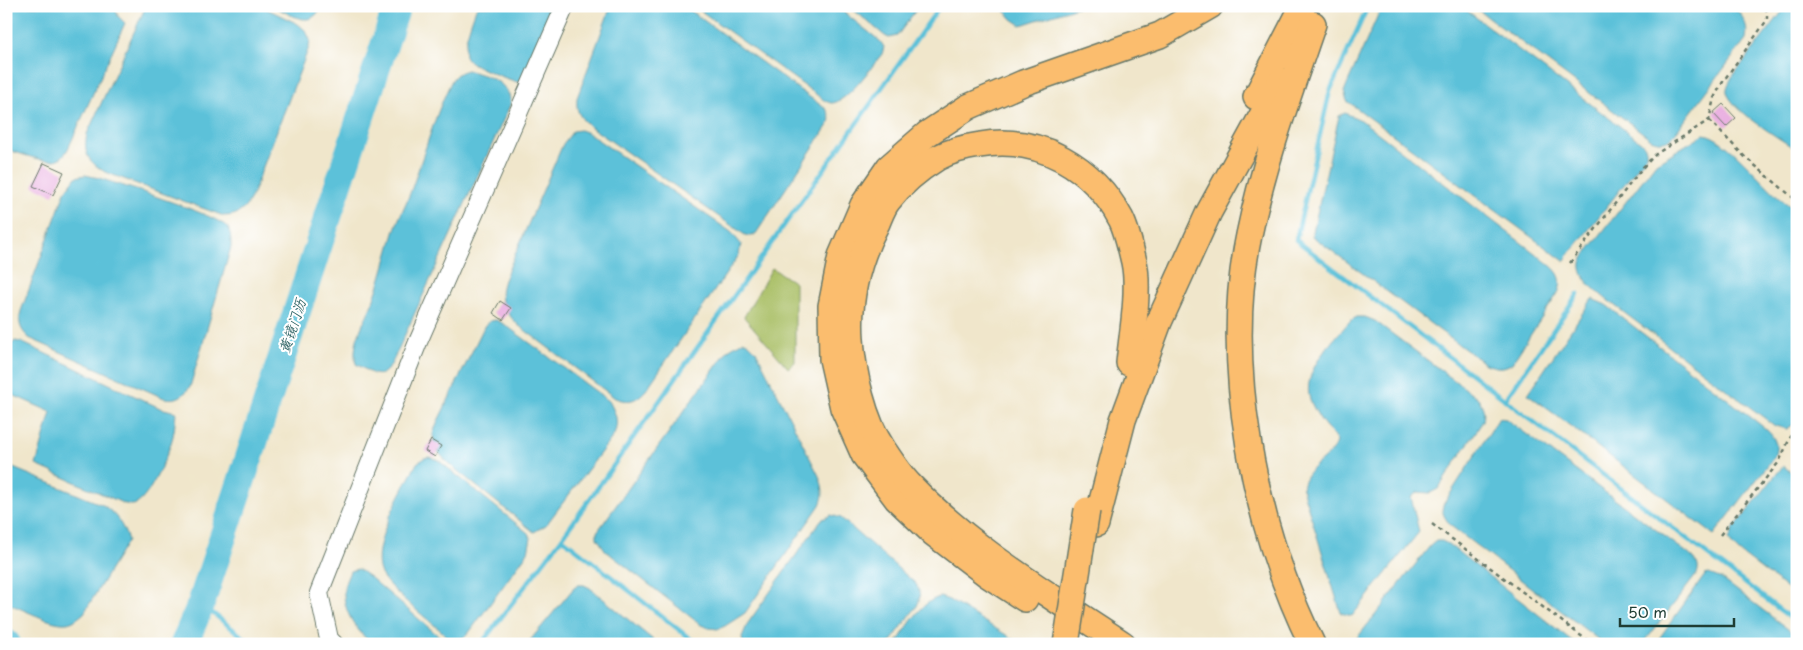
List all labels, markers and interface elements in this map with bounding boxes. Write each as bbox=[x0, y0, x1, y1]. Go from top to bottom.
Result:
water label: 黄镜门沥 bbox=[273, 294, 311, 356]
scale bar bbox=[1620, 595, 1734, 627]
text: 50 m bbox=[1628, 600, 1667, 623]

